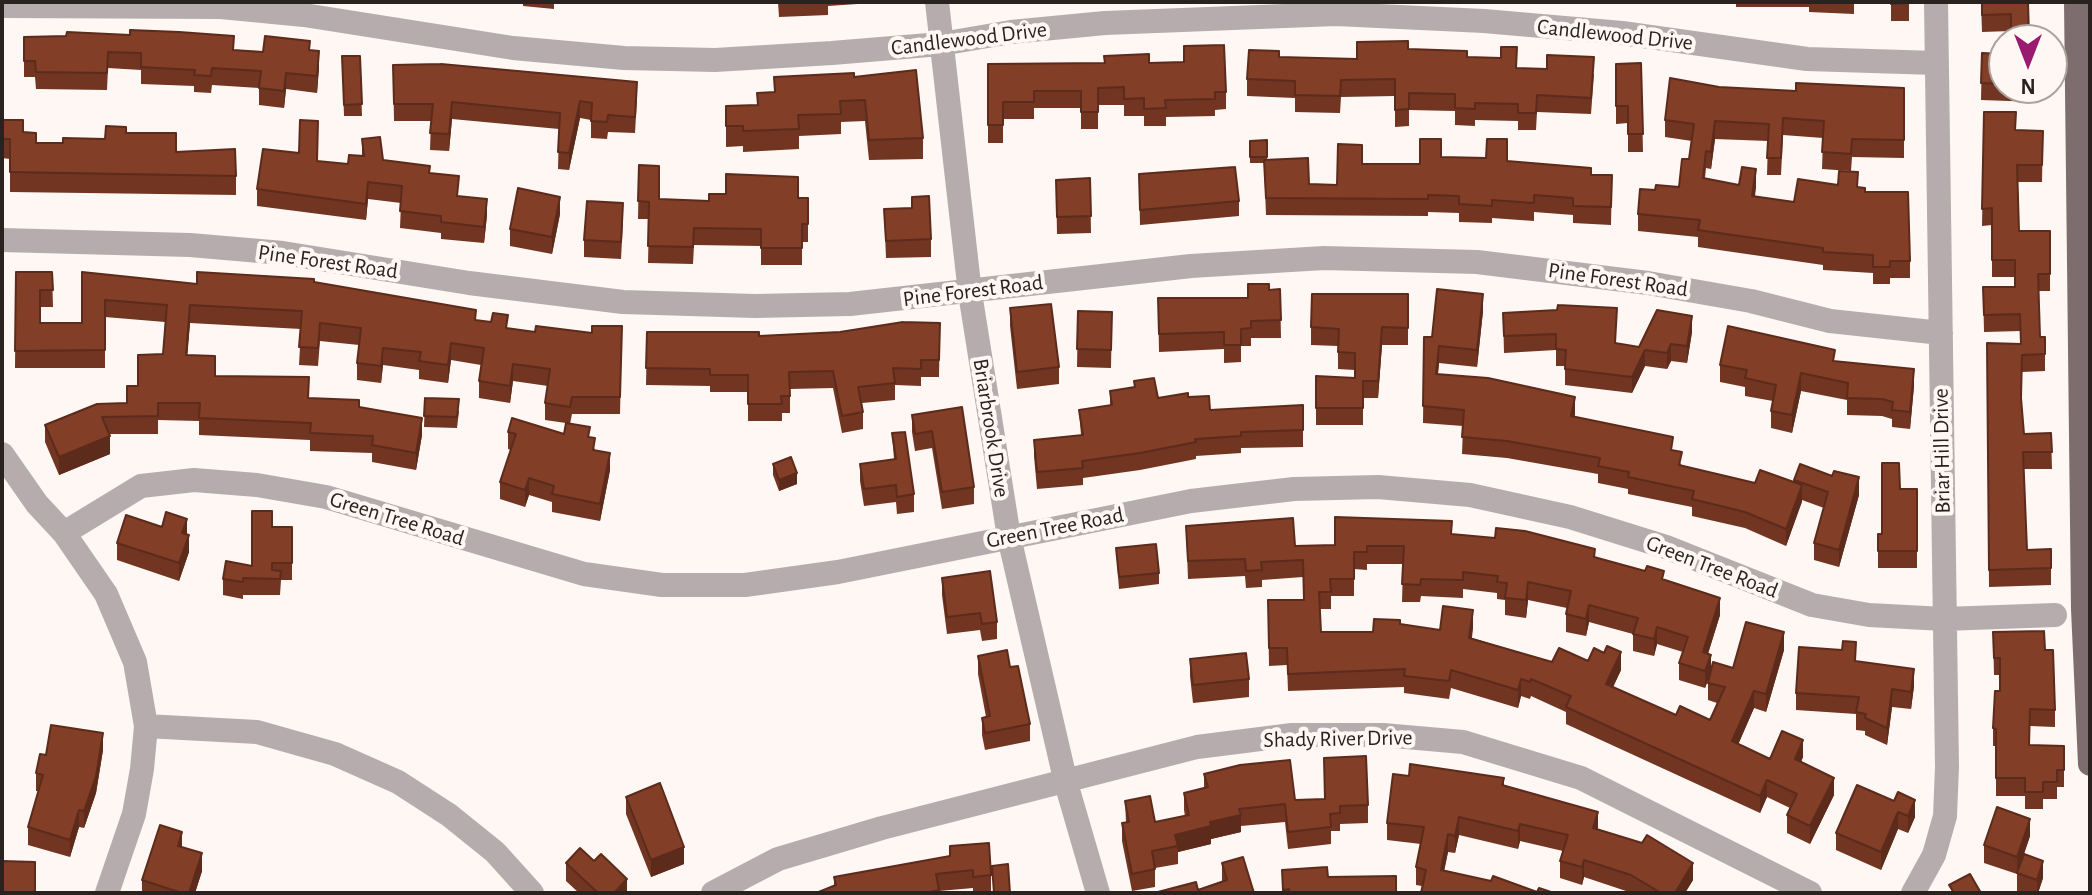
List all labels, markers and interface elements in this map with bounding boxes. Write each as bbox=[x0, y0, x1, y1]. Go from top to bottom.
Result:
street label: Candlewood Drive bbox=[1536, 14, 1694, 56]
street label: Candlewood Drive bbox=[890, 16, 1048, 62]
north arrow bbox=[1988, 24, 2068, 104]
text: N bbox=[2020, 75, 2036, 97]
street label: Pine Forest Road bbox=[256, 239, 400, 285]
street label: Pine Forest Road bbox=[1546, 257, 1690, 303]
street label: Pine Forest Road bbox=[901, 269, 1045, 313]
street label: Briarbrook Drive bbox=[967, 357, 1015, 499]
street label: Briar Hill Drive bbox=[1928, 388, 1956, 514]
street label: Green Tree Road bbox=[327, 486, 467, 552]
street label: Green Tree Road bbox=[984, 502, 1126, 554]
street label: Green Tree Road bbox=[1642, 530, 1782, 604]
street label: Shady River Drive bbox=[1263, 724, 1413, 754]

